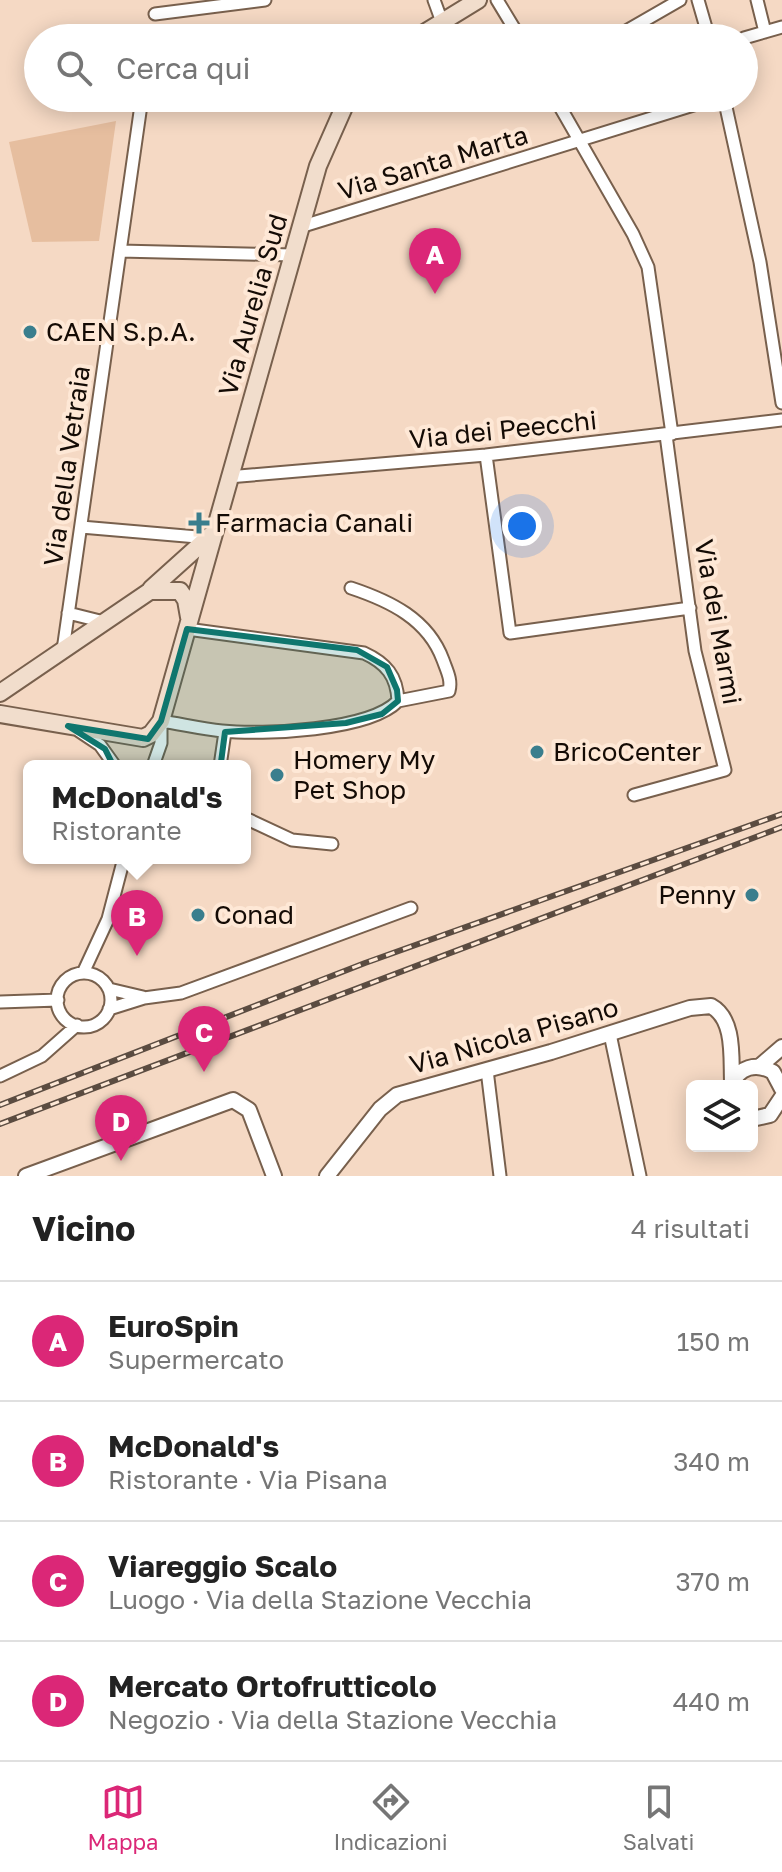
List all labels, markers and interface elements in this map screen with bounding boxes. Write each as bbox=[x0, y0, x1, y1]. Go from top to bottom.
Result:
search box bbox=[24, 24, 758, 112]
icon: search bbox=[52, 46, 96, 90]
text: Cerca qui bbox=[116, 50, 251, 86]
street label: Via Santa Marta bbox=[334, 119, 532, 206]
street label: Via Aurelia Sud bbox=[212, 210, 293, 400]
pin: A bbox=[409, 228, 461, 294]
place label: CAEN S.p.A. bbox=[46, 316, 196, 347]
marker: CAEN S.p.A. bbox=[21, 323, 39, 341]
street label: Via della Vetraia bbox=[37, 364, 96, 568]
street label: Via dei Peecchi bbox=[408, 404, 598, 455]
your location bbox=[502, 506, 542, 546]
place label: Farmacia Canali bbox=[215, 507, 413, 538]
marker: Farmacia Canali bbox=[190, 514, 208, 532]
street label: Via dei Marmi bbox=[689, 537, 748, 707]
place label: BricoCenter bbox=[553, 736, 701, 767]
marker: BricoCenter bbox=[528, 743, 546, 761]
place label: Homery My Pet Shop bbox=[293, 744, 436, 805]
popup bbox=[23, 760, 251, 864]
marker: Homery My Pet Shop bbox=[268, 766, 286, 784]
text: McDonald's bbox=[51, 779, 223, 815]
text: Ristorante bbox=[51, 815, 182, 846]
place label: Penny bbox=[658, 879, 736, 910]
marker: Penny bbox=[743, 886, 761, 904]
pin: B bbox=[111, 890, 163, 956]
place label: Conad bbox=[214, 899, 294, 930]
marker: Conad bbox=[189, 906, 207, 924]
street label: Via Nicola Pisano bbox=[406, 991, 622, 1080]
pin: C bbox=[178, 1006, 230, 1072]
map controls bbox=[686, 1080, 758, 1152]
button: layers bbox=[686, 1080, 758, 1152]
pin: D bbox=[95, 1095, 147, 1161]
text: Vicino bbox=[32, 1208, 135, 1248]
text: 4 risultati bbox=[631, 1213, 750, 1244]
text: EuroSpin bbox=[108, 1308, 239, 1344]
text: A bbox=[49, 1326, 67, 1357]
text: 150 m bbox=[677, 1326, 750, 1357]
text: Supermercato bbox=[108, 1344, 284, 1375]
text: McDonald's bbox=[108, 1428, 279, 1464]
text: B bbox=[49, 1446, 67, 1477]
text: 340 m bbox=[673, 1446, 750, 1477]
text: Ristorante · Via Pisana bbox=[108, 1464, 388, 1495]
text: Viareggio Scalo bbox=[108, 1548, 337, 1584]
text: C bbox=[49, 1566, 67, 1597]
text: 370 m bbox=[675, 1566, 750, 1597]
text: Luogo · Via della Stazione Vecchia bbox=[108, 1584, 532, 1615]
text: Mercato Ortofrutticolo bbox=[108, 1668, 437, 1704]
text: D bbox=[49, 1686, 67, 1717]
text: 440 m bbox=[673, 1686, 750, 1717]
text: Negozio · Via della Stazione Vecchia bbox=[108, 1704, 557, 1735]
tab: Mappa bbox=[88, 1780, 158, 1855]
tab: Indicazioni bbox=[334, 1780, 448, 1855]
tab: Salvati bbox=[623, 1780, 694, 1855]

